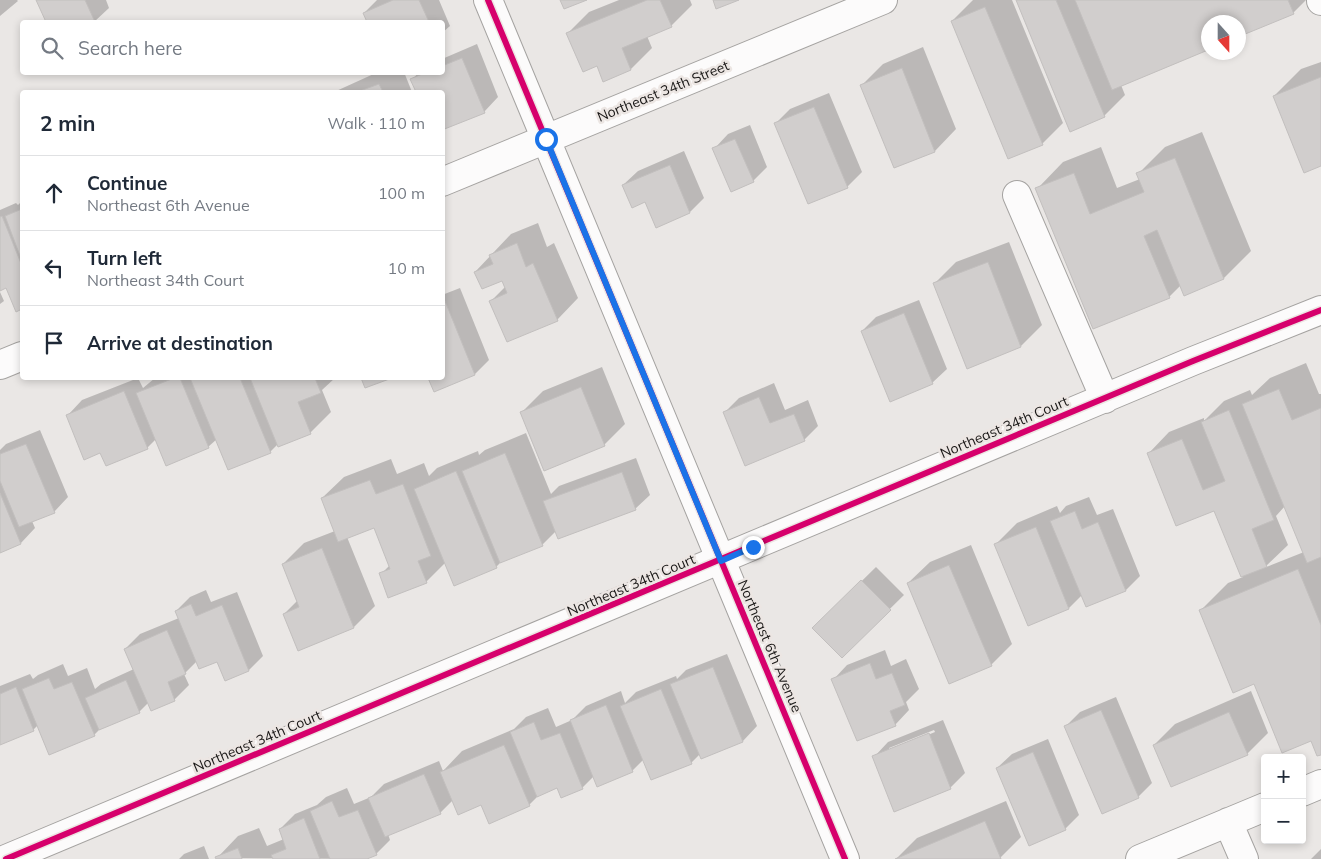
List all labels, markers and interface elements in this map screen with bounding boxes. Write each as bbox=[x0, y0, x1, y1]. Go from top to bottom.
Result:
north arrow bbox=[1201, 15, 1246, 60]
search box bbox=[20, 20, 445, 75]
icon: search bbox=[38, 34, 66, 62]
text: Search here bbox=[78, 36, 182, 60]
street label: Northeast 34th Street bbox=[594, 56, 732, 126]
text: 2 min bbox=[40, 110, 95, 136]
text: Walk · 110 m bbox=[327, 113, 425, 133]
route start bbox=[535, 128, 558, 151]
text: Continue bbox=[87, 171, 167, 195]
icon: ahead bbox=[40, 179, 68, 207]
text: 100 m bbox=[378, 183, 425, 203]
text: Northeast 6th Avenue bbox=[87, 195, 250, 215]
text: Turn left bbox=[87, 246, 162, 270]
icon: left bbox=[40, 254, 68, 282]
text: 10 m bbox=[388, 258, 425, 278]
text: Northeast 34th Court bbox=[87, 270, 244, 290]
icon: arrive bbox=[40, 329, 68, 357]
text: Arrive at destination bbox=[87, 331, 273, 355]
street label: Northeast 34th Court bbox=[937, 392, 1071, 462]
route end bbox=[742, 536, 765, 559]
street label: Northeast 34th Court bbox=[564, 550, 698, 620]
street label: Northeast 6th Avenue bbox=[734, 577, 806, 715]
street label: Northeast 34th Court bbox=[190, 706, 324, 776]
map controls bbox=[1261, 754, 1306, 844]
button: + bbox=[1261, 754, 1306, 799]
button: − bbox=[1261, 799, 1306, 844]

